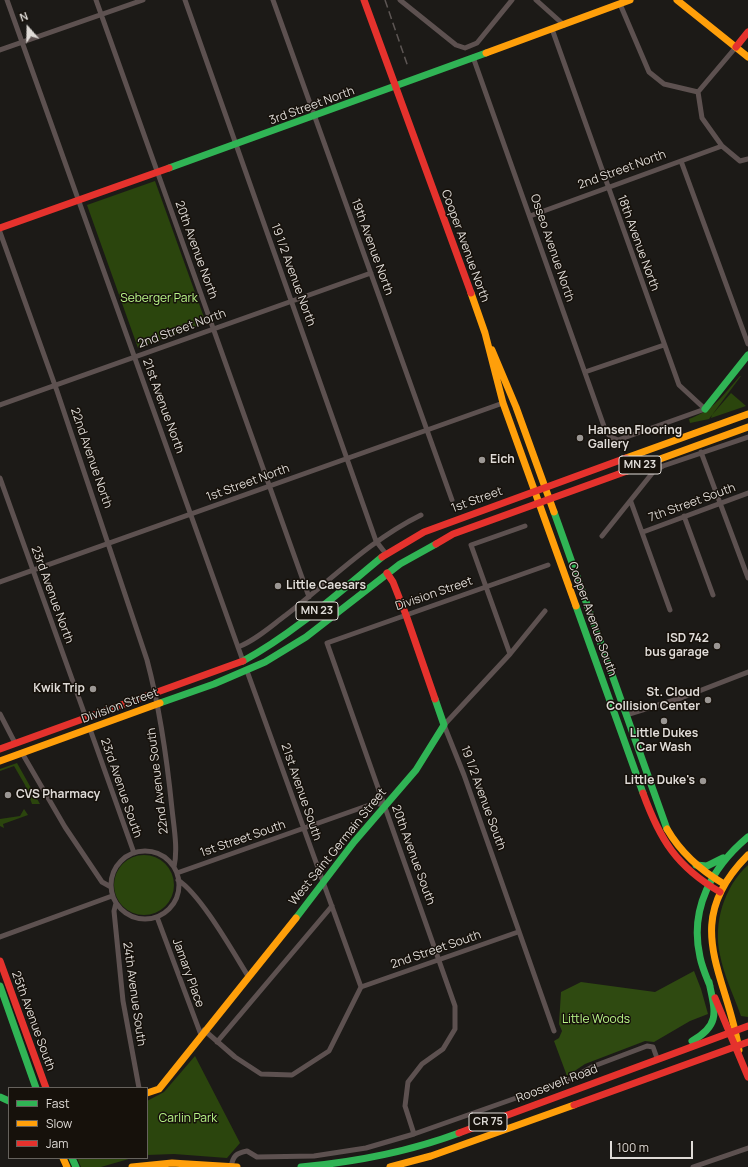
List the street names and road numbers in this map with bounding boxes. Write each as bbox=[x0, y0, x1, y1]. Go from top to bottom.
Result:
street label: 3rd Street North bbox=[267, 84, 357, 128]
street label: 2nd Street North bbox=[576, 147, 668, 193]
street label: Cooper Avenue North bbox=[438, 188, 492, 304]
street label: Osseo Avenue North bbox=[527, 192, 577, 304]
street label: 18th Avenue North bbox=[614, 193, 662, 293]
street label: 19th Avenue North bbox=[348, 197, 396, 297]
street label: 20th Avenue North bbox=[172, 199, 220, 301]
street label: 19 1/2 Avenue North bbox=[268, 222, 318, 328]
street label: 2nd Street North bbox=[136, 306, 228, 352]
street label: 21st Avenue North bbox=[139, 357, 187, 455]
street label: 22nd Avenue North bbox=[67, 406, 115, 510]
road number: MN 23 bbox=[619, 456, 661, 474]
street label: 1st Street North bbox=[204, 461, 292, 505]
street label: 7th Street South bbox=[647, 481, 737, 525]
street label: 1st Street bbox=[449, 484, 505, 516]
street label: 23rd Avenue North bbox=[28, 544, 76, 646]
street label: Cooper Avenue South bbox=[565, 560, 619, 678]
street label: Division Street bbox=[393, 574, 475, 614]
road number: MN 23 bbox=[296, 602, 338, 620]
street label: Division Street bbox=[80, 685, 160, 727]
street label: 22nd Avenue South bbox=[144, 727, 172, 835]
street label: 23rd Avenue South bbox=[97, 736, 145, 840]
street label: 21st Avenue South bbox=[278, 741, 324, 843]
street label: 19 1/2 Avenue South bbox=[457, 744, 509, 852]
street label: West Saint Germain Street bbox=[286, 786, 390, 908]
street label: 20th Avenue South bbox=[388, 803, 438, 907]
street label: 1st Street South bbox=[198, 818, 288, 860]
street label: 2nd Street South bbox=[389, 928, 483, 972]
street label: Jamary Place bbox=[169, 937, 207, 1009]
street label: 24th Avenue South bbox=[120, 941, 148, 1047]
street label: 25th Avenue South bbox=[8, 969, 58, 1073]
street label: Roosevelt Road bbox=[514, 1062, 600, 1106]
road number: CR 75 bbox=[469, 1113, 507, 1131]

